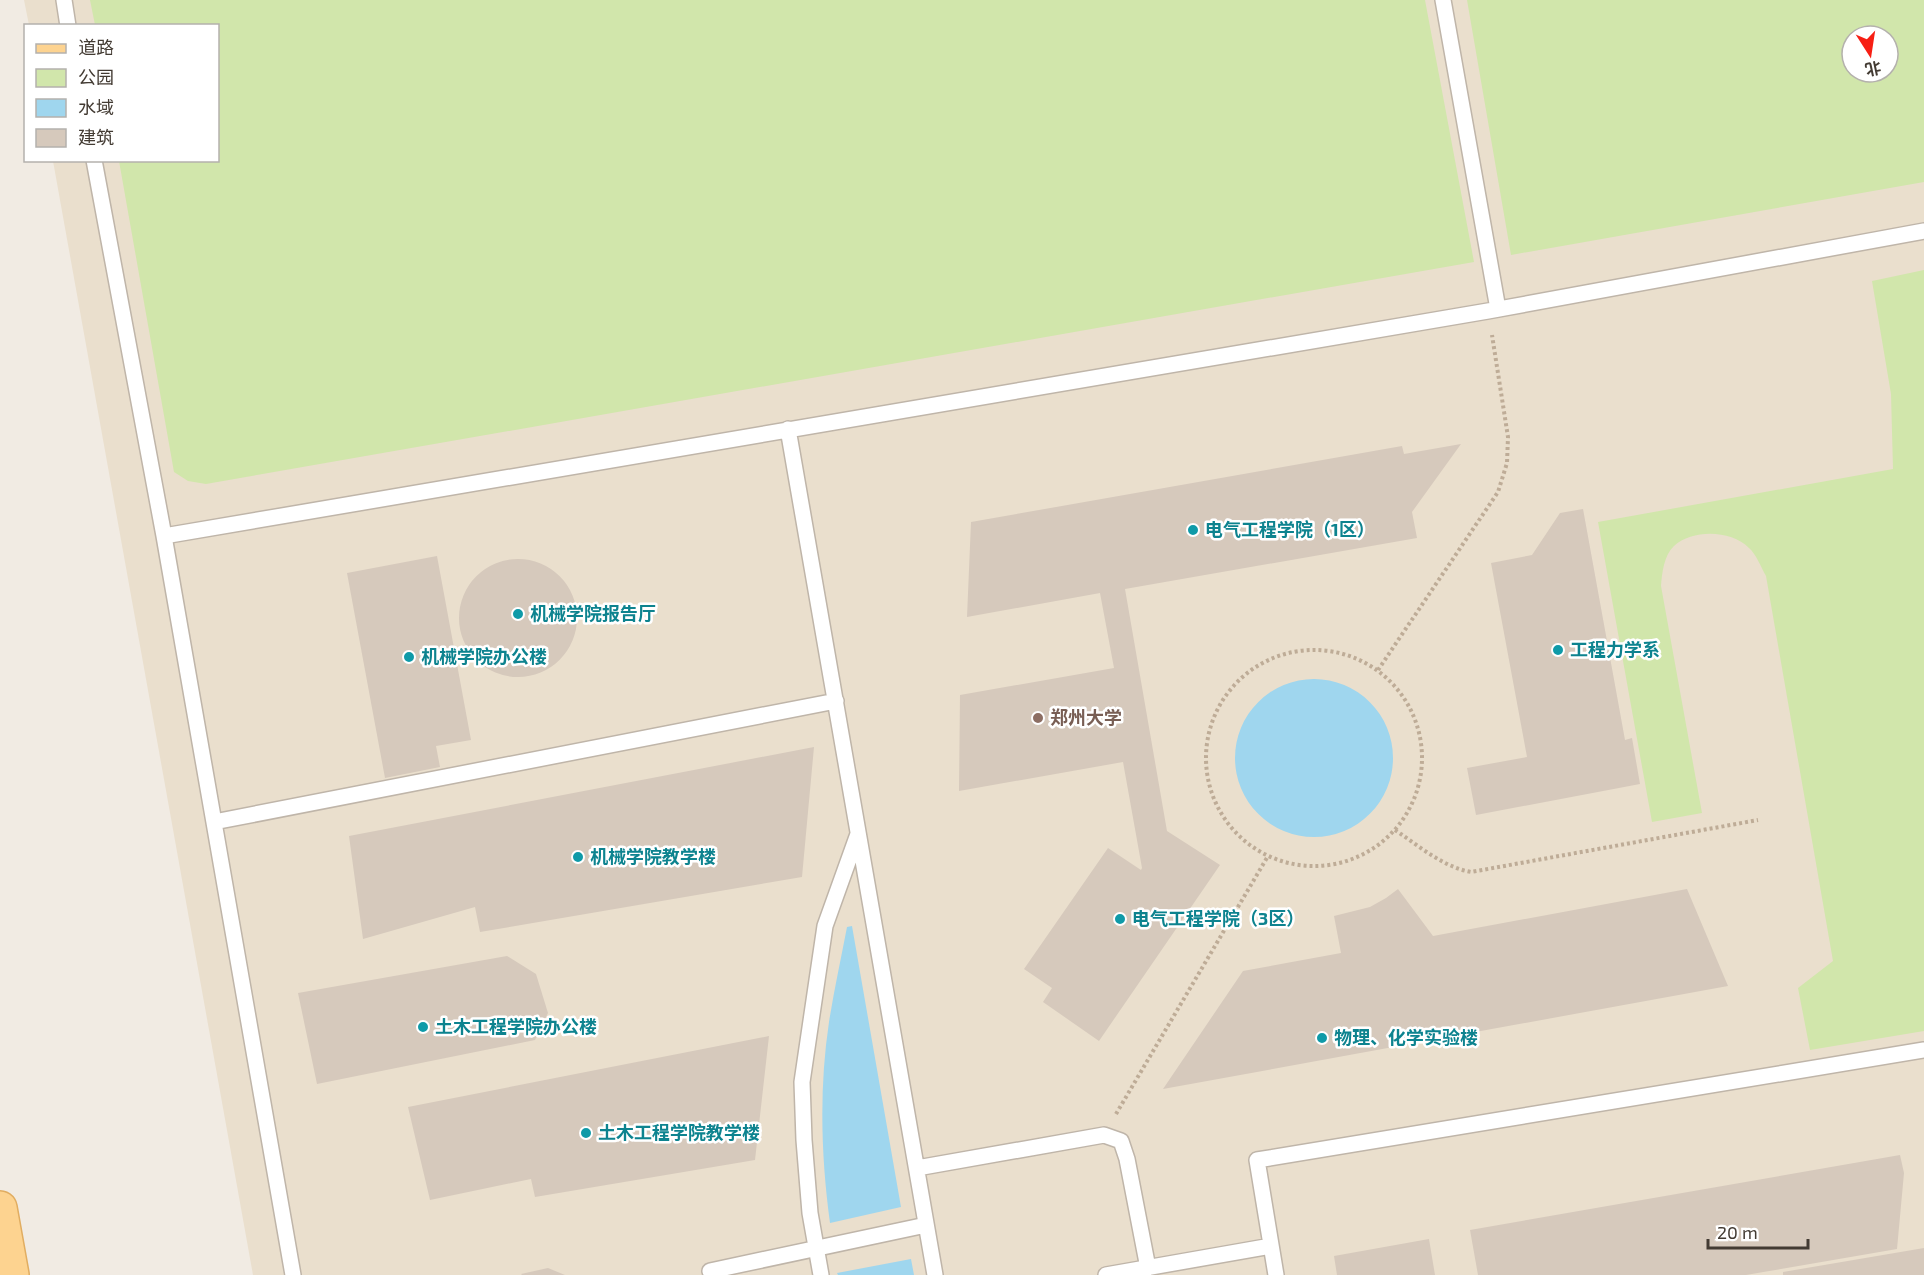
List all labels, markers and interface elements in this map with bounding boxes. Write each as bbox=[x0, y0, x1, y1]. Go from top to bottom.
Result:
legend bbox=[24, 24, 219, 162]
north arrow bbox=[1840, 24, 1900, 84]
text: 道路 bbox=[78, 36, 114, 58]
text: 北 bbox=[1863, 58, 1883, 80]
text: 公园 bbox=[78, 66, 114, 88]
text: 水域 bbox=[78, 96, 114, 118]
text: 建筑 bbox=[78, 126, 114, 148]
place label: 电气工程学院（1区） bbox=[1205, 518, 1375, 540]
marker: 电气工程学院（1区） bbox=[1186, 523, 1200, 537]
place label: 机械学院报告厅 bbox=[530, 602, 656, 624]
marker: 机械学院报告厅 bbox=[511, 607, 525, 621]
place label: 工程力学系 bbox=[1570, 638, 1660, 660]
marker: 工程力学系 bbox=[1551, 643, 1565, 657]
place label: 机械学院办公楼 bbox=[421, 645, 547, 667]
marker: 机械学院办公楼 bbox=[402, 650, 416, 664]
place label: 郑州大学 bbox=[1050, 706, 1122, 728]
marker: 郑州大学 bbox=[1031, 711, 1045, 725]
place label: 机械学院教学楼 bbox=[590, 845, 716, 867]
marker: 机械学院教学楼 bbox=[571, 850, 585, 864]
place label: 电气工程学院（3区） bbox=[1132, 907, 1304, 929]
marker: 电气工程学院（3区） bbox=[1113, 912, 1127, 926]
place label: 土木工程学院办公楼 bbox=[435, 1015, 597, 1037]
marker: 土木工程学院办公楼 bbox=[416, 1020, 430, 1034]
place label: 物理、化学实验楼 bbox=[1334, 1026, 1478, 1048]
marker: 物理、化学实验楼 bbox=[1315, 1031, 1329, 1045]
place label: 土木工程学院教学楼 bbox=[598, 1121, 760, 1143]
marker: 土木工程学院教学楼 bbox=[579, 1126, 593, 1140]
scale bar bbox=[1708, 1212, 1808, 1250]
text: 20 m bbox=[1717, 1221, 1758, 1243]

